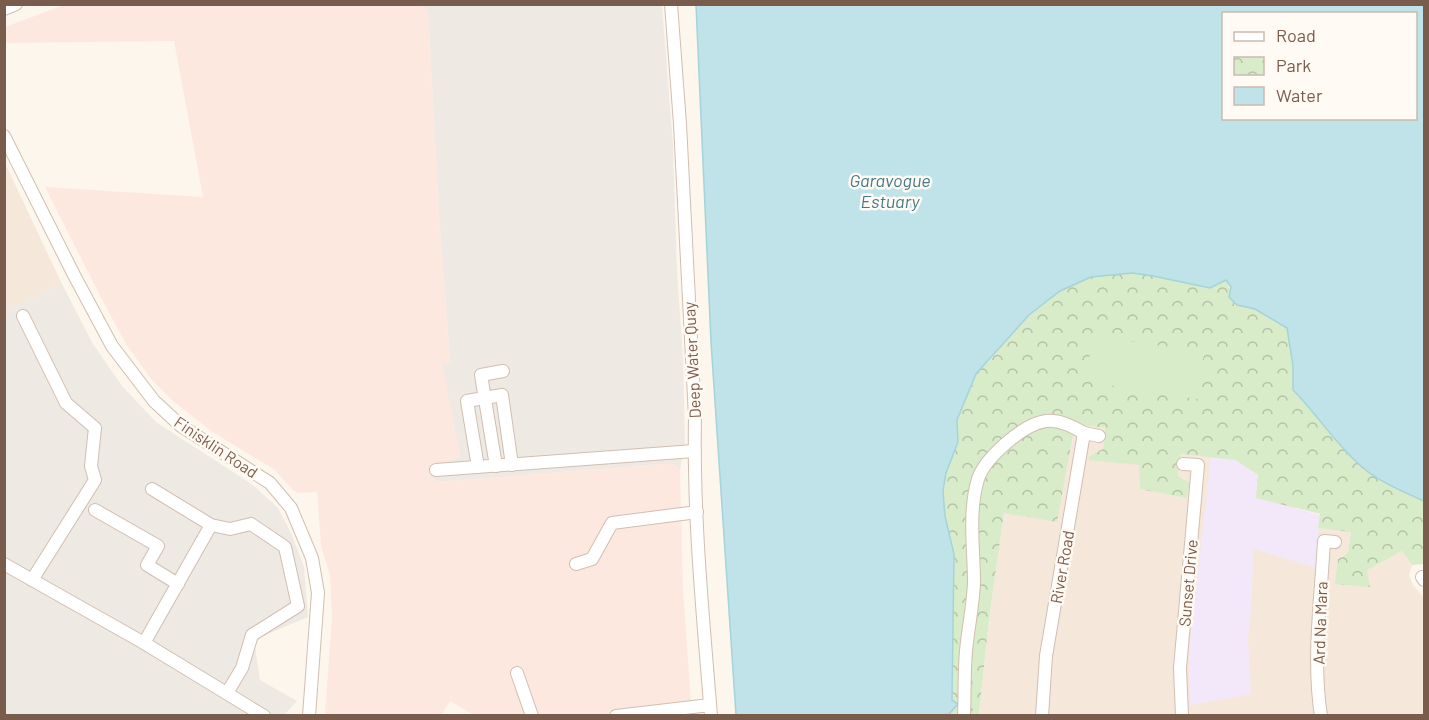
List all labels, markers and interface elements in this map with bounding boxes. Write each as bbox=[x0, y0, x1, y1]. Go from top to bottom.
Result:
legend bbox=[1222, 12, 1417, 120]
text: Road bbox=[1276, 24, 1316, 46]
text: Park bbox=[1276, 54, 1311, 76]
text: Water bbox=[1276, 84, 1323, 106]
water label: Garavogue Estuary bbox=[849, 169, 931, 212]
street label: Deep Water Quay bbox=[679, 301, 704, 419]
street label: Finisklin Road bbox=[171, 412, 262, 481]
street label: River Road bbox=[1046, 529, 1077, 605]
street label: Sunset Drive bbox=[1174, 539, 1201, 627]
street label: Ard Na Mara bbox=[1309, 581, 1330, 665]

